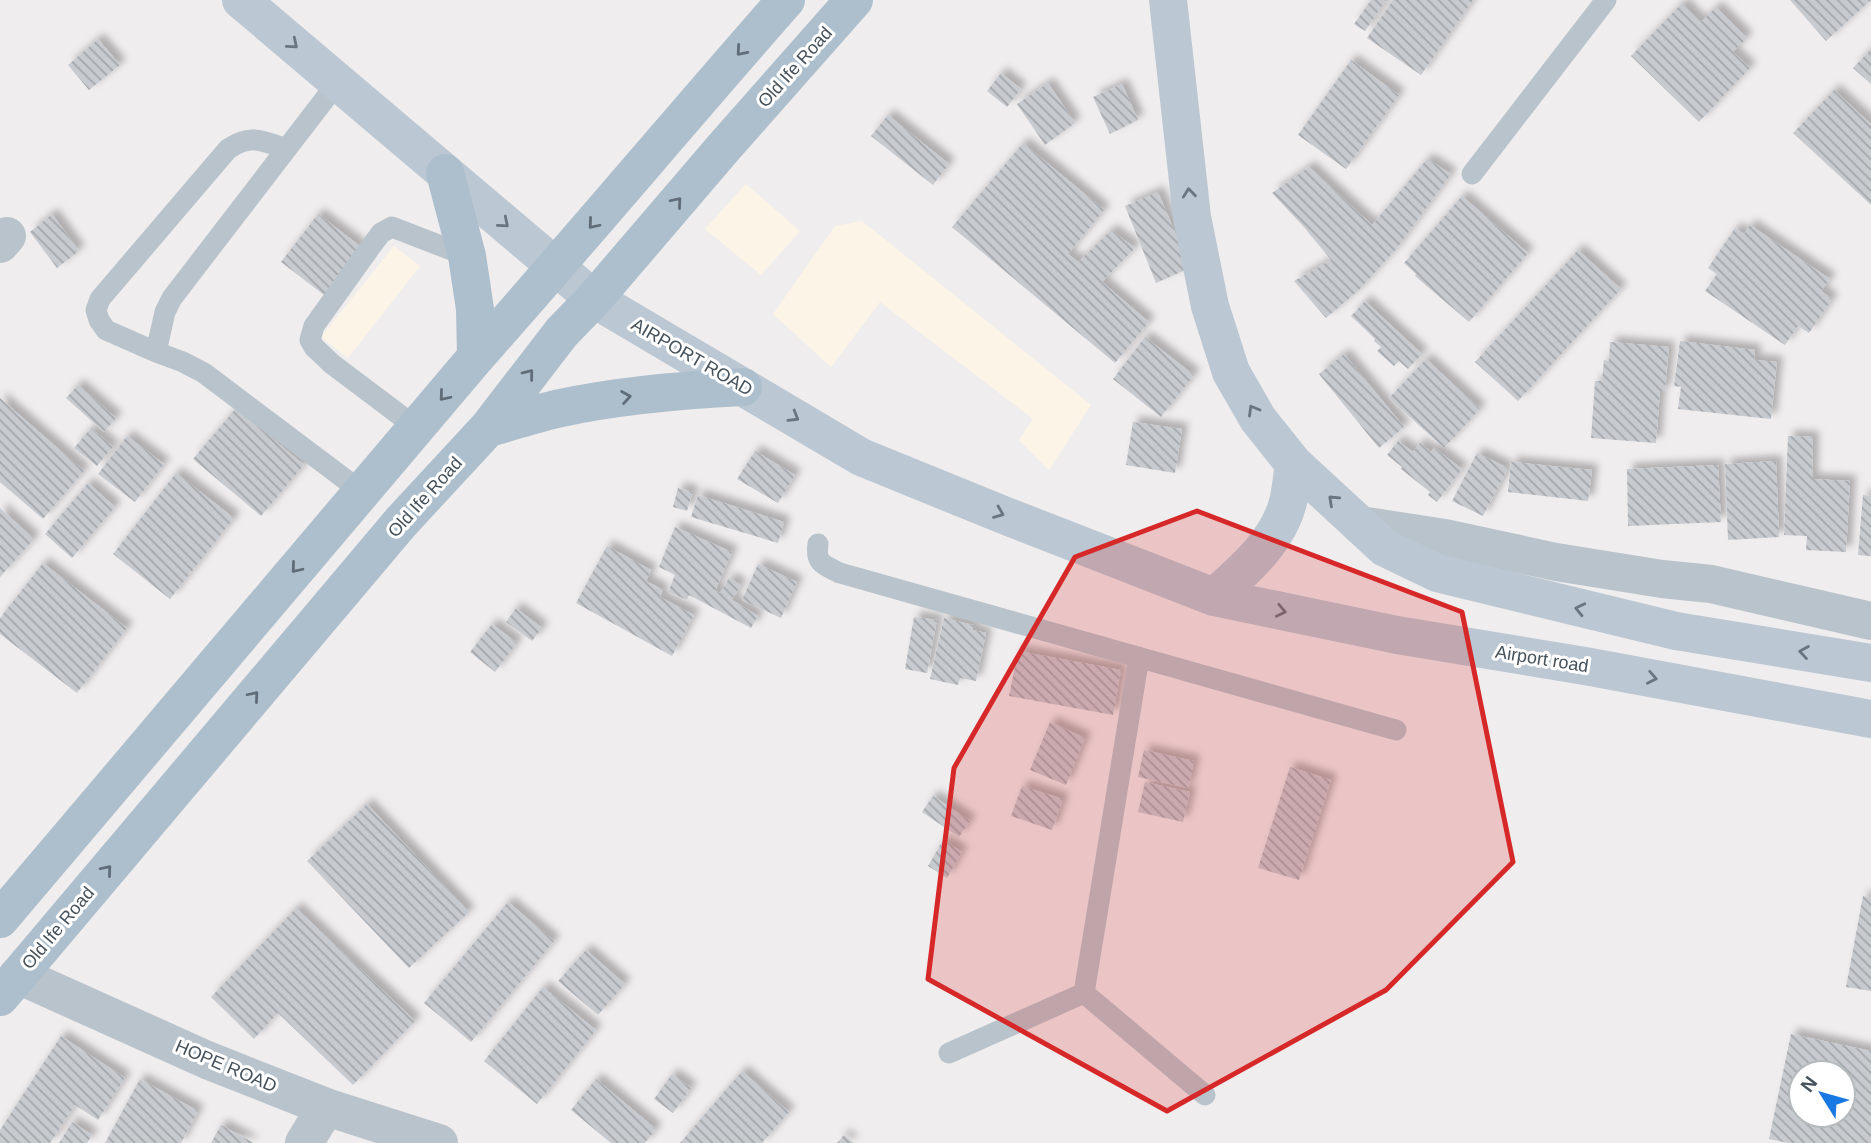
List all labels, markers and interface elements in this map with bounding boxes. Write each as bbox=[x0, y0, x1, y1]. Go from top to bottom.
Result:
street label: Old Ife Road bbox=[754, 23, 836, 111]
one-way arrow bbox=[285, 36, 298, 48]
one-way arrow bbox=[737, 43, 749, 56]
one-way arrow bbox=[1182, 188, 1197, 199]
one-way arrow bbox=[669, 197, 681, 210]
one-way arrow bbox=[495, 215, 508, 227]
one-way arrow bbox=[589, 216, 601, 229]
street label: AIRPORT ROAD bbox=[628, 314, 756, 400]
one-way arrow bbox=[521, 370, 534, 382]
one-way arrow bbox=[439, 388, 452, 400]
one-way arrow bbox=[620, 390, 632, 405]
one-way arrow bbox=[1248, 404, 1261, 417]
one-way arrow bbox=[787, 409, 799, 422]
street label: Old Ife Road bbox=[384, 453, 466, 541]
one-way arrow bbox=[1328, 495, 1341, 508]
one-way arrow bbox=[993, 505, 1005, 519]
one-way arrow bbox=[292, 560, 304, 573]
one-way arrow bbox=[1275, 602, 1287, 617]
one-way arrow bbox=[1575, 602, 1587, 617]
street label: Airport road bbox=[1494, 642, 1590, 676]
one-way arrow bbox=[1798, 645, 1810, 660]
one-way arrow bbox=[1646, 670, 1658, 685]
one-way arrow bbox=[245, 691, 258, 703]
one-way arrow bbox=[99, 865, 111, 878]
street label: Old Ife Road bbox=[18, 883, 98, 973]
street label: HOPE ROAD bbox=[172, 1036, 280, 1096]
north arrow bbox=[1787, 1059, 1857, 1129]
text: N bbox=[1796, 1072, 1821, 1096]

